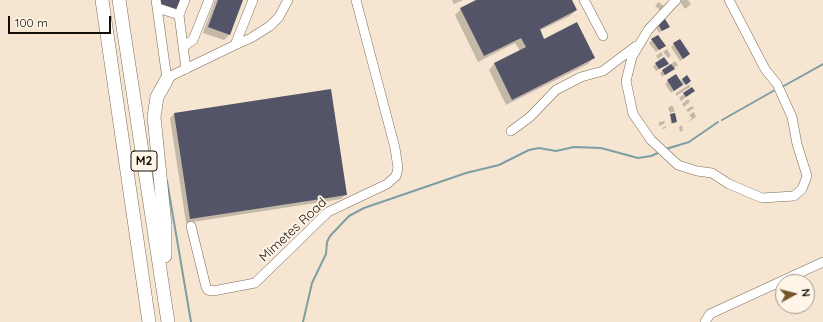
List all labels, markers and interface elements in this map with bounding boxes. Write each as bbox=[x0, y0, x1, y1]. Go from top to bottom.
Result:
scale bar bbox=[10, 8, 113, 34]
text: 100 m bbox=[15, 15, 48, 30]
road number: M2 bbox=[131, 151, 157, 171]
street label: Mimetes Road bbox=[256, 195, 330, 265]
north arrow bbox=[775, 274, 815, 314]
text: N bbox=[798, 288, 813, 298]

